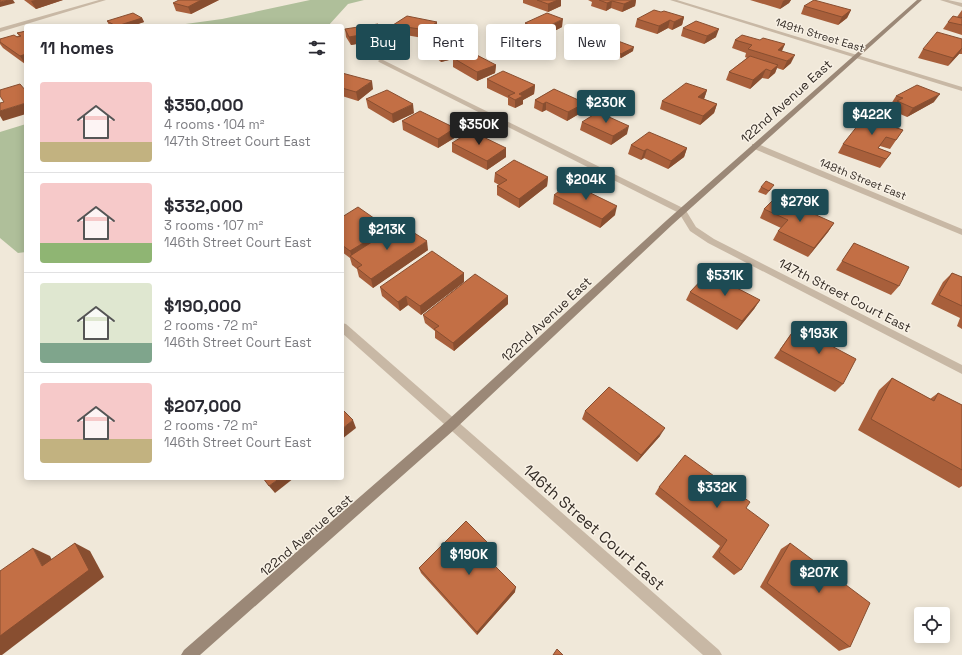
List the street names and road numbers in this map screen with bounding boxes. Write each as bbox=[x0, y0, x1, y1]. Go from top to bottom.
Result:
street label: 149th Street East bbox=[774, 15, 866, 55]
street label: 122nd Avenue East bbox=[737, 56, 836, 147]
street label: 148th Street East bbox=[817, 155, 909, 203]
street label: 147th Street Court East bbox=[776, 255, 914, 336]
street label: 122nd Avenue East bbox=[498, 273, 595, 366]
street label: 146th Street Court East bbox=[518, 460, 669, 595]
street label: 122nd Avenue East bbox=[256, 490, 356, 580]

